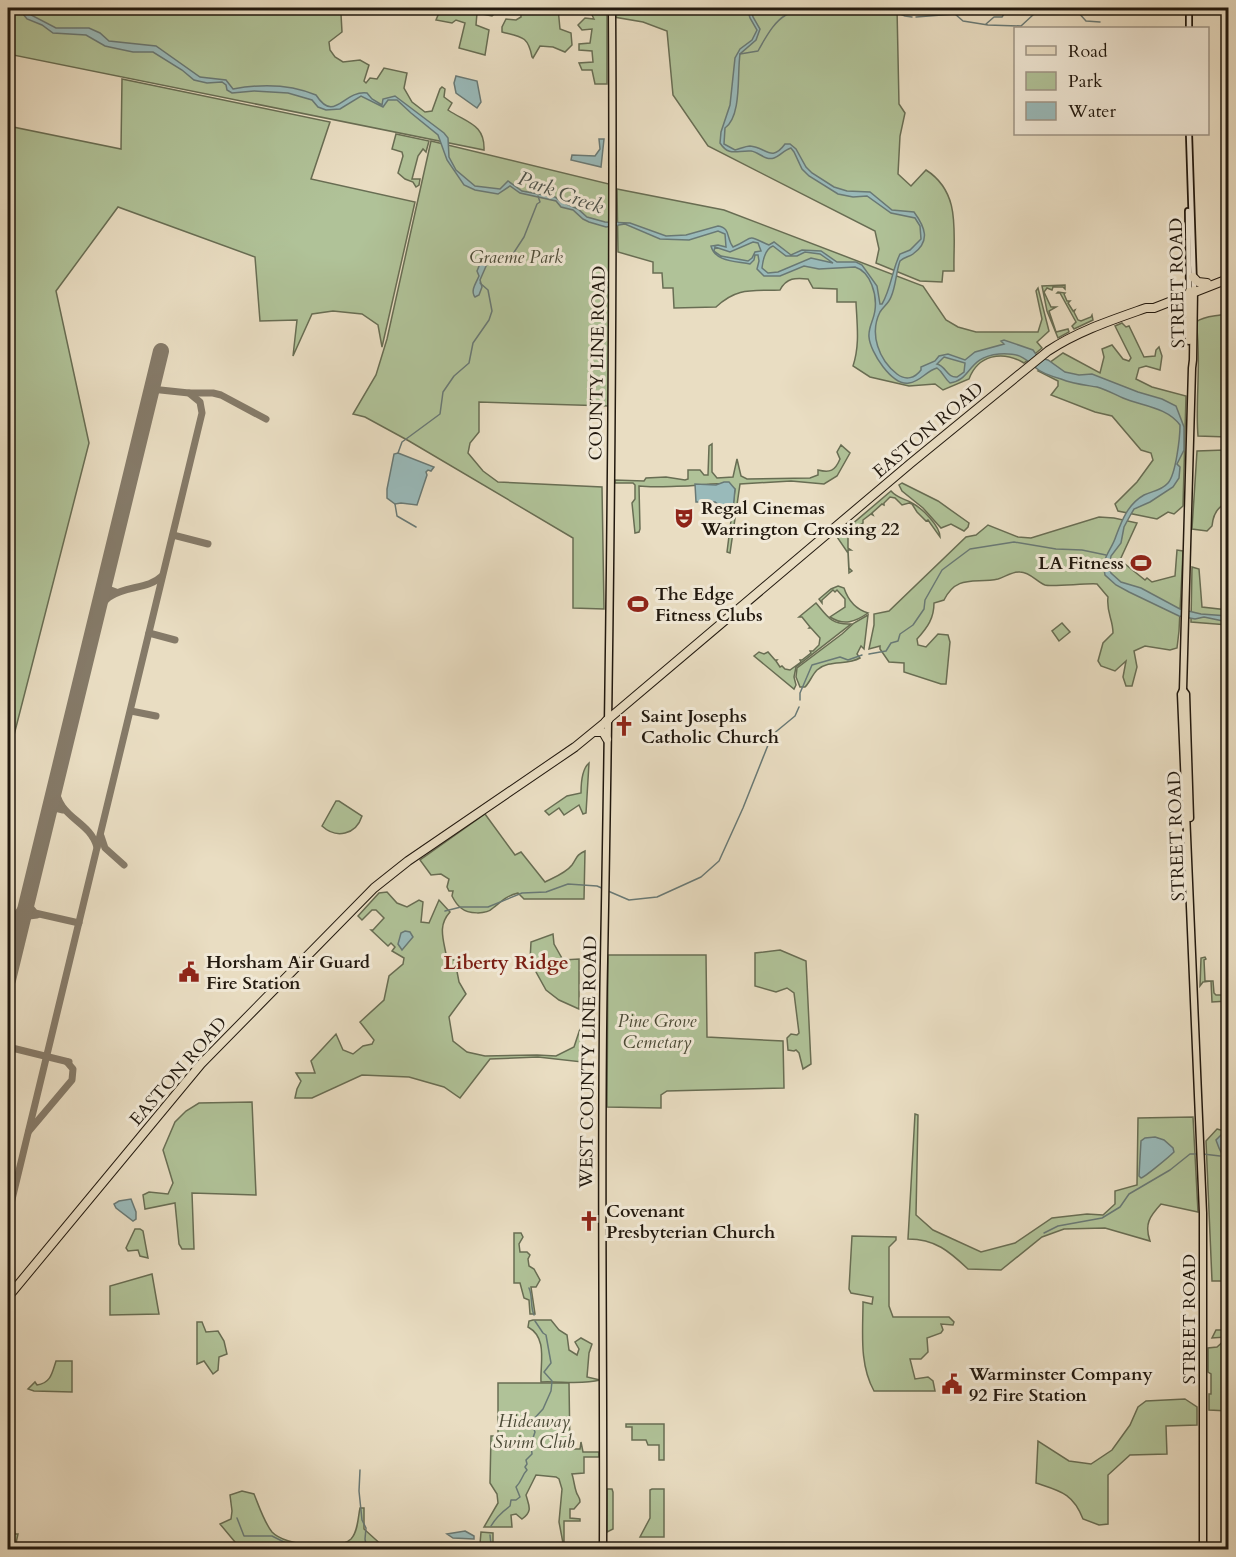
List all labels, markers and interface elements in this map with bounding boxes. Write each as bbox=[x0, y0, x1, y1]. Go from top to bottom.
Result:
legend bbox=[1014, 27, 1209, 135]
text: Road bbox=[1068, 39, 1108, 64]
text: Park bbox=[1068, 69, 1103, 94]
text: Water bbox=[1067, 99, 1117, 124]
water label: Park Creek bbox=[514, 165, 607, 220]
street label: STREET ROAD bbox=[1164, 218, 1191, 348]
park label: Graeme Park bbox=[469, 245, 563, 270]
street label: COUNTY LINE ROAD bbox=[583, 265, 612, 461]
street label: EASTON ROAD bbox=[868, 377, 989, 484]
place label: Regal Cinemas Warrington Crossing 22 bbox=[700, 496, 900, 542]
theatre icon: Regal Cinemas Warrington Crossing 22 bbox=[672, 506, 696, 530]
place label: LA Fitness bbox=[1038, 551, 1124, 576]
sports icon: LA Fitness bbox=[1129, 551, 1153, 575]
place label: The Edge Fitness Clubs bbox=[655, 582, 763, 628]
sports icon: The Edge Fitness Clubs bbox=[626, 592, 650, 616]
place label: Saint Josephs Catholic Church bbox=[641, 704, 779, 750]
church icon: Saint Josephs Catholic Church bbox=[612, 714, 636, 738]
street label: STREET ROAD bbox=[1162, 770, 1191, 902]
street label: WEST COUNTY LINE ROAD bbox=[574, 935, 603, 1190]
district label: Liberty Ridge bbox=[443, 949, 569, 976]
place label: Horsham Air Guard Fire Station bbox=[206, 950, 371, 996]
public building icon: Horsham Air Guard Fire Station bbox=[177, 960, 201, 984]
park label: Pine Grove Cemetary bbox=[618, 1009, 698, 1055]
street label: EASTON ROAD bbox=[124, 1011, 233, 1131]
place label: Covenant Presbyterian Church bbox=[606, 1199, 775, 1245]
church icon: Covenant Presbyterian Church bbox=[577, 1209, 601, 1233]
street label: STREET ROAD bbox=[1177, 1254, 1202, 1384]
place label: Warminster Company 92 Fire Station bbox=[968, 1362, 1153, 1408]
public building icon: Warminster Company 92 Fire Station bbox=[940, 1372, 964, 1396]
park label: Hideaway Swim Club bbox=[493, 1409, 575, 1455]

